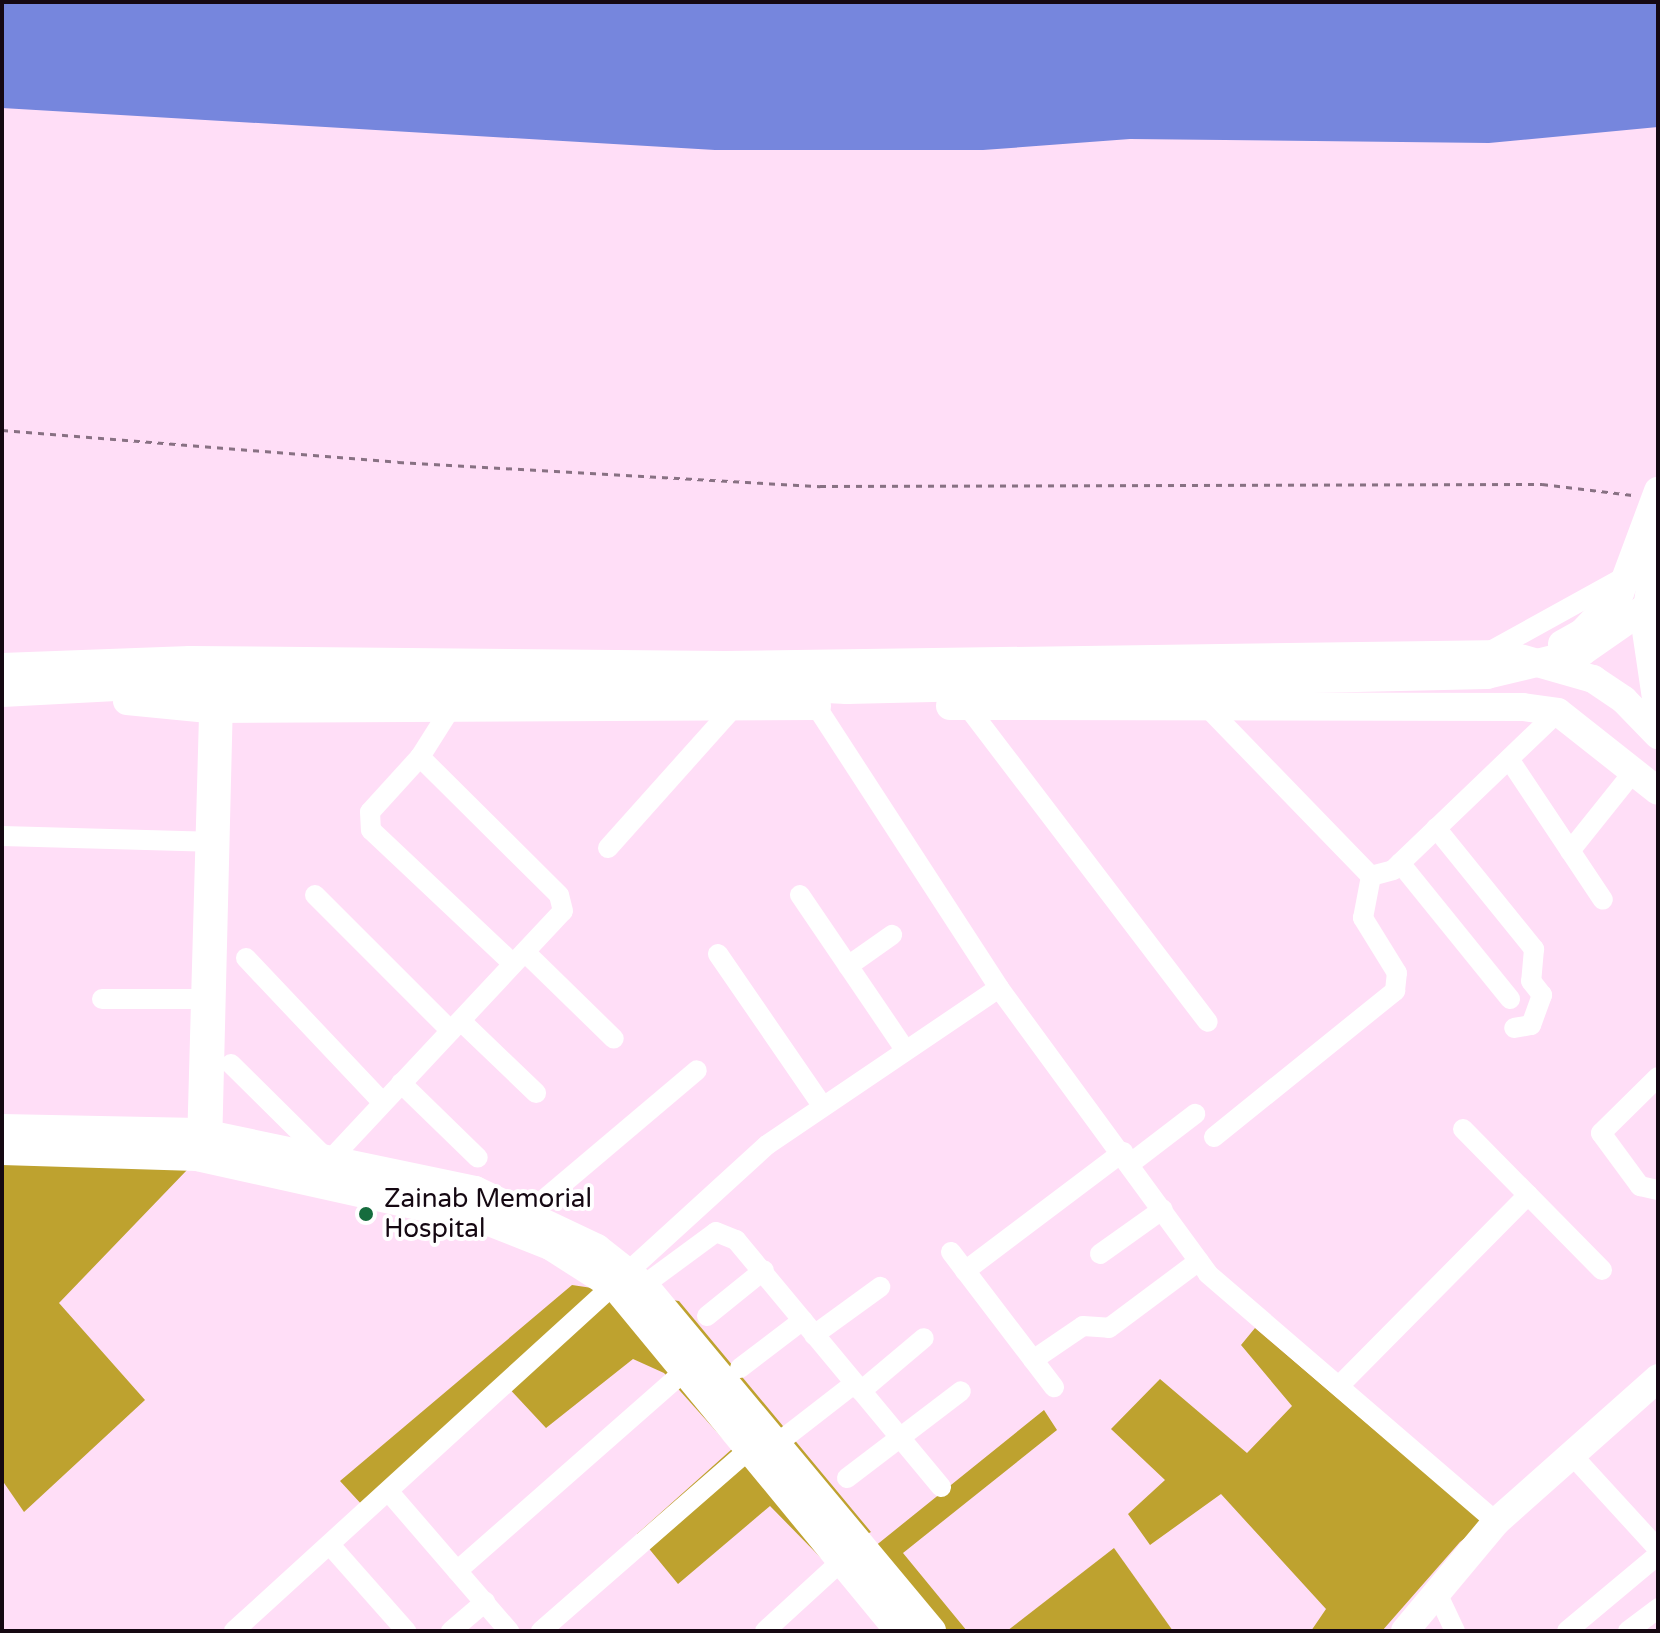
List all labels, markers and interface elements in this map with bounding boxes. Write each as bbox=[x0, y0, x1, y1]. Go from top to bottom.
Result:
place label: Zainab Memorial Hospital bbox=[384, 1183, 592, 1244]
marker: Zainab Memorial Hospital bbox=[355, 1203, 377, 1225]

